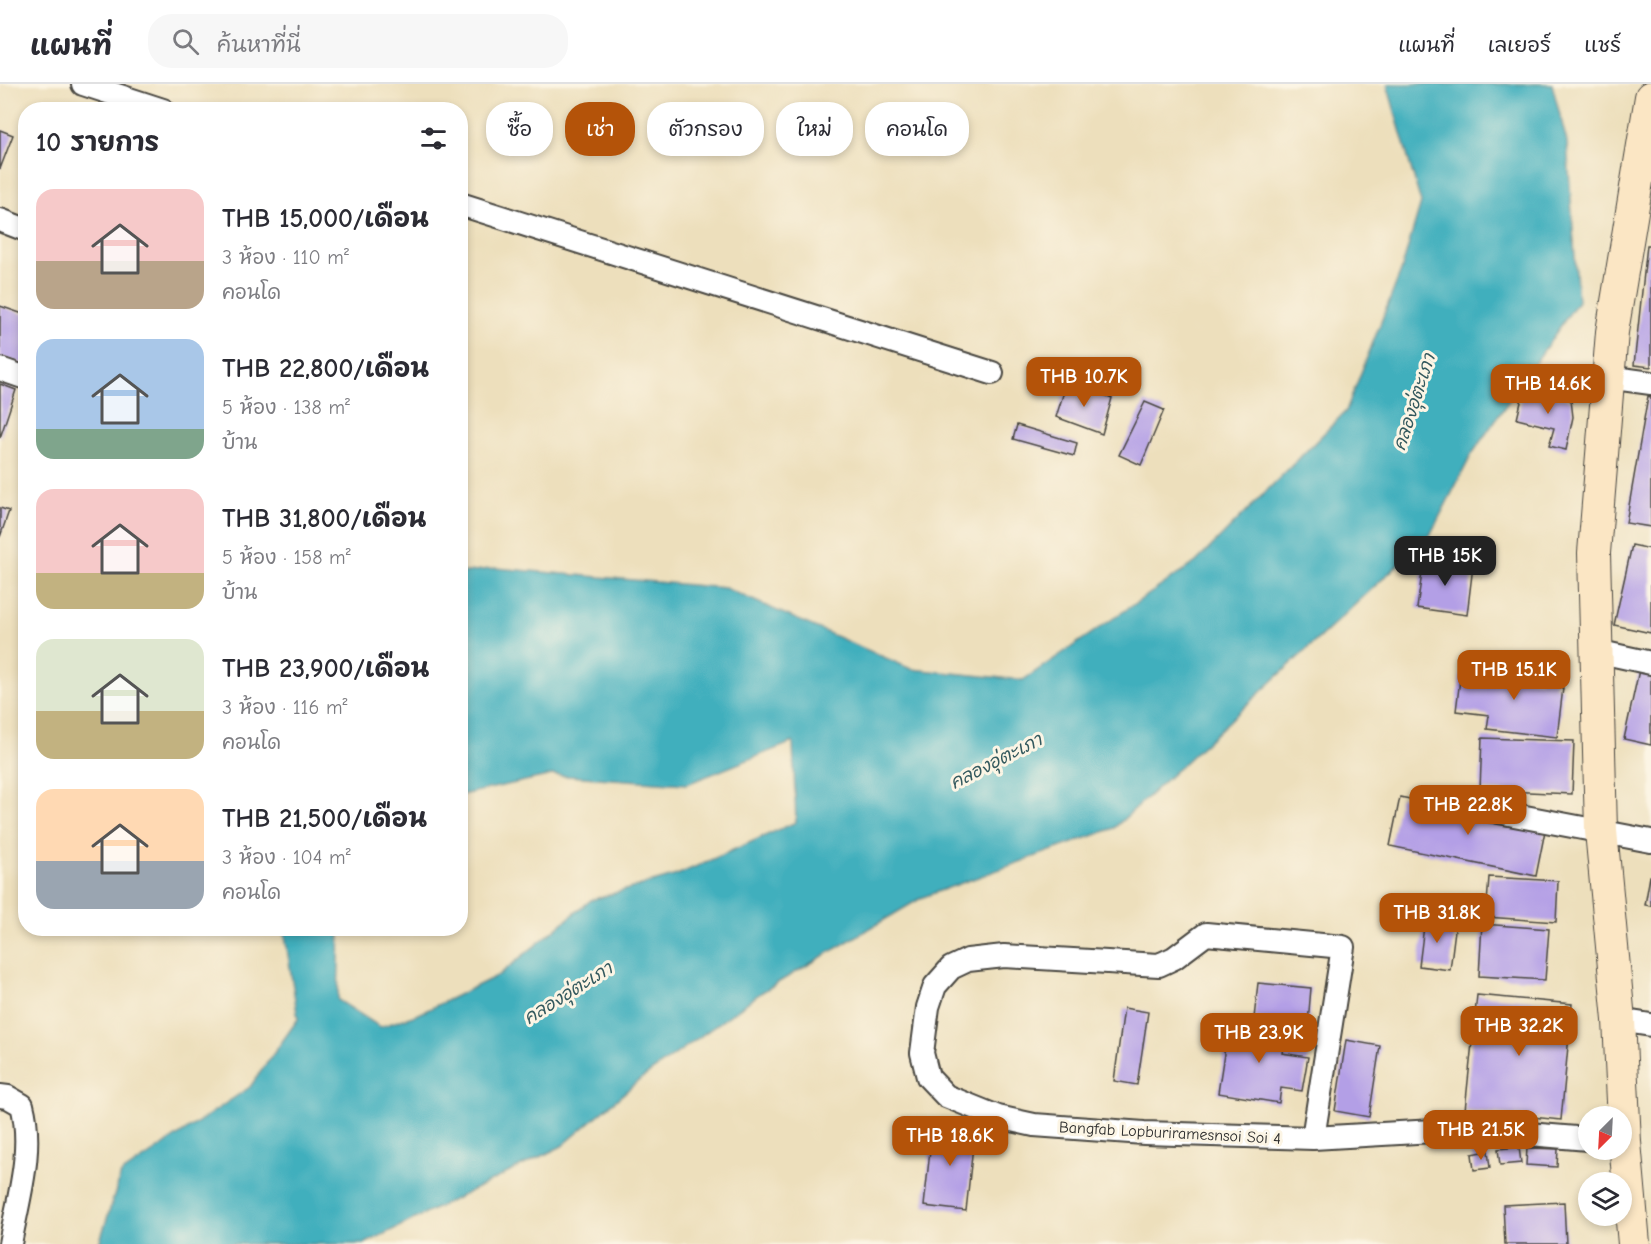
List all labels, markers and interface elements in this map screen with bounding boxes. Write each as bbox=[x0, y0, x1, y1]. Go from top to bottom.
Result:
search box bbox=[148, 14, 568, 68]
icon: search bbox=[169, 25, 202, 58]
text: แผนที่ bbox=[30, 30, 112, 62]
text: ค้นหาที่นี่ bbox=[217, 32, 301, 58]
text: แผนที่ bbox=[1398, 33, 1455, 57]
text: เลเยอร์ bbox=[1488, 33, 1551, 57]
text: แชร์ bbox=[1584, 33, 1621, 57]
chip: ซื้อ bbox=[486, 102, 553, 156]
chip: เช่า bbox=[565, 102, 635, 156]
chip: ตัวกรอง bbox=[647, 102, 764, 156]
chip: ใหม่ bbox=[776, 102, 853, 156]
chip: คอนโด bbox=[865, 102, 969, 156]
icon: filters bbox=[417, 122, 450, 155]
text: 10 รายการ bbox=[36, 128, 159, 158]
text: THB 15,000/เดือน bbox=[222, 204, 429, 234]
icon: home bbox=[84, 213, 156, 285]
text: 3 ห้อง · 110 m² bbox=[222, 246, 349, 269]
text: คอนโด bbox=[222, 281, 281, 304]
water label: คลองอุ่ตะเภา bbox=[1387, 350, 1442, 454]
text: THB 22,800/เดือน bbox=[222, 354, 429, 384]
pin: THB 10.7K bbox=[1015, 357, 1153, 408]
icon: home bbox=[84, 363, 156, 435]
pin: THB 14.6K bbox=[1479, 364, 1617, 415]
text: THB 10.7K bbox=[1040, 365, 1128, 388]
text: THB 14.6K bbox=[1505, 372, 1591, 395]
text: 5 ห้อง · 138 m² bbox=[222, 396, 350, 419]
text: บ้าน bbox=[222, 431, 257, 454]
text: THB 31,800/เดือน bbox=[222, 504, 426, 534]
icon: home bbox=[84, 513, 156, 585]
pin: THB 15K bbox=[1390, 536, 1500, 587]
text: THB 15K bbox=[1408, 544, 1482, 567]
text: 5 ห้อง · 158 m² bbox=[222, 546, 351, 569]
text: บ้าน bbox=[222, 581, 257, 604]
pin: THB 15.1K bbox=[1445, 650, 1583, 701]
text: THB 23,900/เดือน bbox=[222, 654, 429, 684]
text: THB 15.1K bbox=[1471, 658, 1557, 681]
icon: home bbox=[84, 663, 156, 735]
text: 3 ห้อง · 116 m² bbox=[222, 696, 348, 719]
water label: คลองอุ่ตะเภา bbox=[946, 727, 1048, 795]
text: คอนโด bbox=[222, 731, 281, 754]
pin: THB 22.8K bbox=[1399, 785, 1537, 836]
text: THB 22.8K bbox=[1423, 793, 1513, 816]
text: THB 21,500/เดือน bbox=[222, 804, 427, 834]
icon: home bbox=[84, 813, 156, 885]
text: 3 ห้อง · 104 m² bbox=[222, 846, 351, 869]
text: คอนโด bbox=[222, 881, 281, 904]
pin: THB 31.8K bbox=[1368, 893, 1506, 944]
text: THB 31.8K bbox=[1394, 901, 1480, 924]
water label: คลองอุ่ตะเภา bbox=[519, 956, 618, 1031]
pin: THB 32.2K bbox=[1450, 1006, 1588, 1057]
pin: THB 23.9K bbox=[1190, 1013, 1328, 1064]
text: THB 32.2K bbox=[1475, 1014, 1563, 1037]
text: THB 23.9K bbox=[1214, 1021, 1304, 1044]
north arrow bbox=[1578, 1106, 1632, 1160]
map controls bbox=[1578, 1106, 1632, 1226]
pin: THB 21.5K bbox=[1412, 1110, 1550, 1161]
pin: THB 18.6K bbox=[881, 1116, 1019, 1167]
street label: Bangfab Lopburiramesnsoi Soi 4 bbox=[1058, 1118, 1281, 1148]
text: THB 21.5K bbox=[1437, 1118, 1525, 1141]
text: THB 18.6K bbox=[906, 1124, 994, 1147]
button: layers bbox=[1578, 1172, 1632, 1226]

